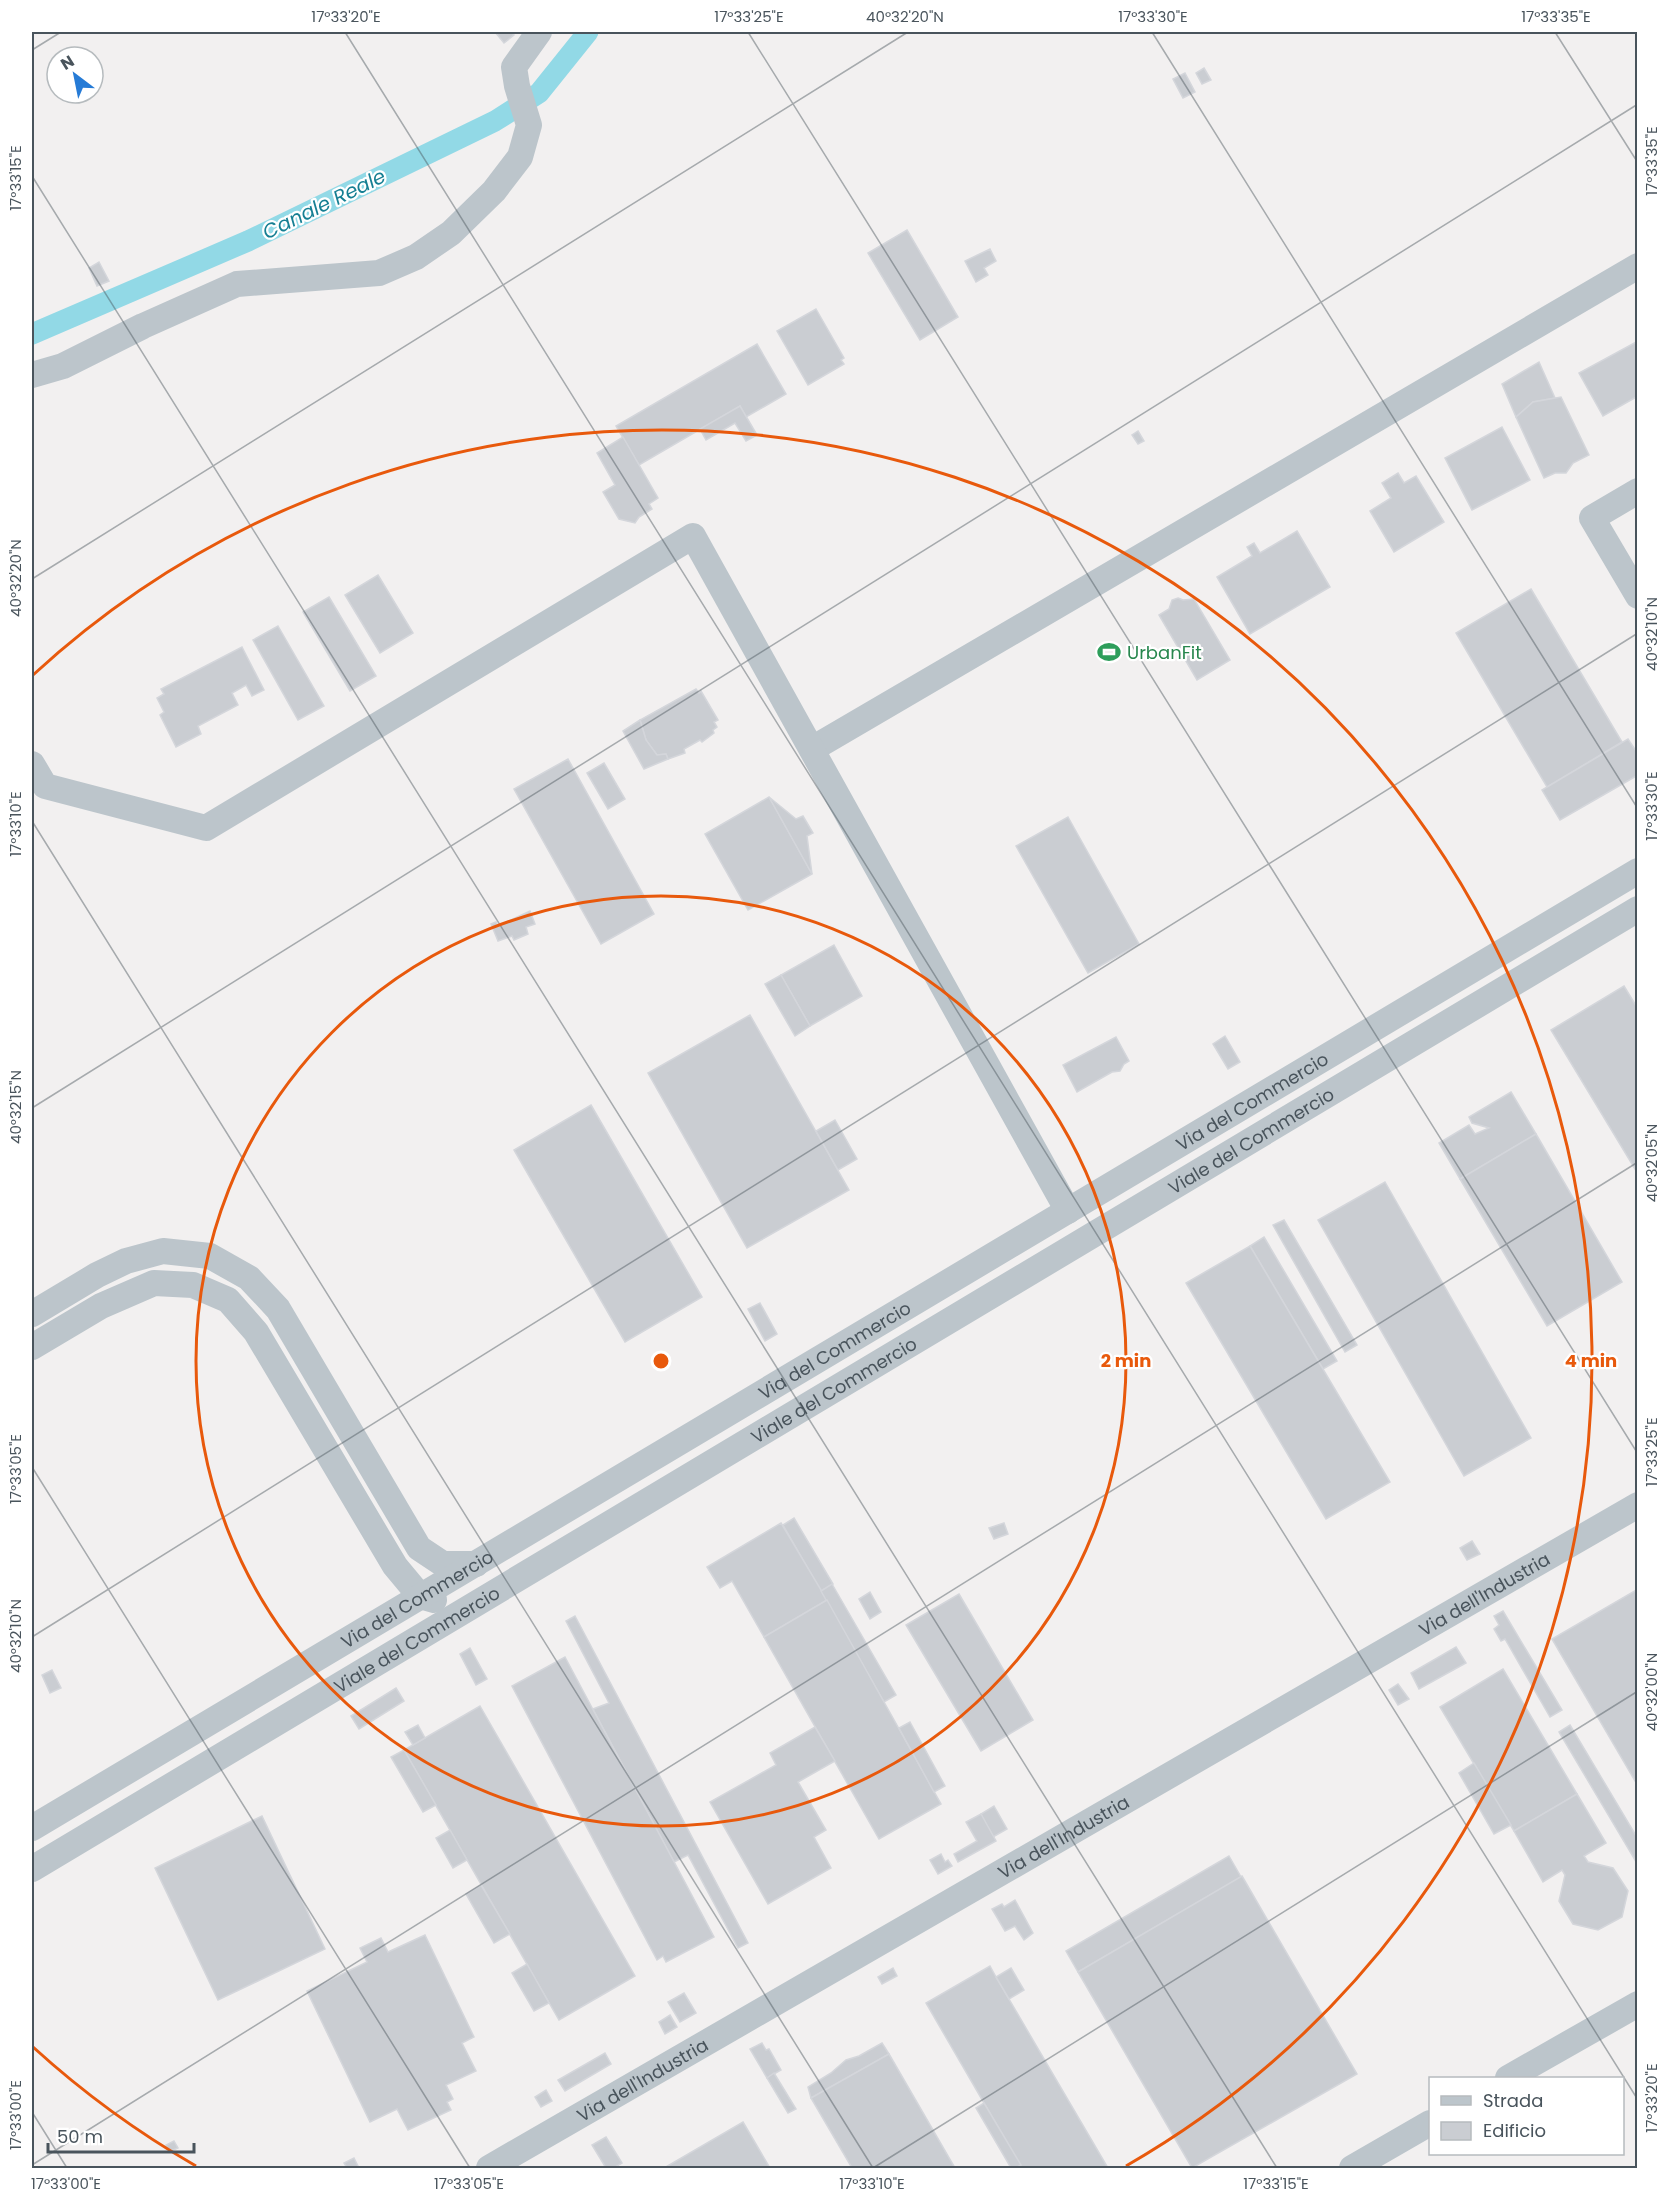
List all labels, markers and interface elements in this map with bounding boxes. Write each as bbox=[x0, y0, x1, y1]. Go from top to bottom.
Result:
text: 17°33'20"E bbox=[311, 6, 381, 27]
text: 17°33'25"E bbox=[714, 6, 784, 27]
text: 40°32'20"N bbox=[866, 6, 944, 27]
text: 17°33'30"E bbox=[1118, 6, 1188, 27]
text: 17°33'35"E bbox=[1521, 6, 1591, 27]
north arrow bbox=[45, 45, 105, 105]
text: N bbox=[56, 50, 79, 76]
text: 17°33'35"E bbox=[1641, 126, 1662, 196]
text: 17°33'15"E bbox=[5, 145, 26, 211]
water label: Canale Reale bbox=[258, 162, 390, 246]
text: 40°32'20"N bbox=[5, 539, 26, 617]
text: 40°32'10"N bbox=[1641, 597, 1662, 671]
sports icon: UrbanFit bbox=[1096, 639, 1122, 665]
place label: UrbanFit bbox=[1127, 640, 1202, 665]
text: 17°33'30"E bbox=[1641, 771, 1662, 841]
text: 17°33'10"E bbox=[5, 791, 26, 857]
street label: Via del Commercio bbox=[1171, 1046, 1333, 1156]
text: 40°32'15"N bbox=[5, 1070, 26, 1144]
street label: Viale del Commercio bbox=[1163, 1081, 1338, 1200]
text: 40°32'05"N bbox=[1641, 1124, 1662, 1202]
street label: Via del Commercio bbox=[753, 1295, 915, 1405]
street label: Viale del Commercio bbox=[746, 1331, 921, 1449]
text: 2 min bbox=[1101, 1348, 1151, 1373]
text: 4 min bbox=[1565, 1348, 1617, 1373]
centre of rings bbox=[651, 1351, 671, 1371]
text: 17°33'25"E bbox=[1641, 1417, 1662, 1487]
text: 17°33'05"E bbox=[5, 1434, 26, 1504]
street label: Via del Commercio bbox=[336, 1544, 498, 1654]
street label: Via dell'Industria bbox=[1414, 1546, 1554, 1641]
street label: Viale del Commercio bbox=[329, 1580, 504, 1698]
text: 40°32'10"N bbox=[5, 1599, 26, 1673]
text: 40°32'00"N bbox=[1641, 1653, 1662, 1731]
street label: Via dell'Industria bbox=[993, 1789, 1133, 1884]
street label: Via dell'Industria bbox=[572, 2032, 713, 2127]
text: 17°33'20"E bbox=[1641, 2063, 1662, 2133]
legend bbox=[1429, 2077, 1624, 2155]
text: 17°33'00"E bbox=[5, 2080, 26, 2150]
text: Strada bbox=[1483, 2088, 1543, 2113]
scale bar bbox=[48, 2116, 194, 2154]
text: Edificio bbox=[1483, 2118, 1546, 2143]
text: 50 m bbox=[57, 2124, 103, 2149]
text: 17°33'00"E bbox=[31, 2173, 101, 2194]
text: 17°33'05"E bbox=[434, 2173, 504, 2194]
text: 17°33'10"E bbox=[839, 2173, 905, 2194]
text: 17°33'15"E bbox=[1243, 2173, 1309, 2194]

